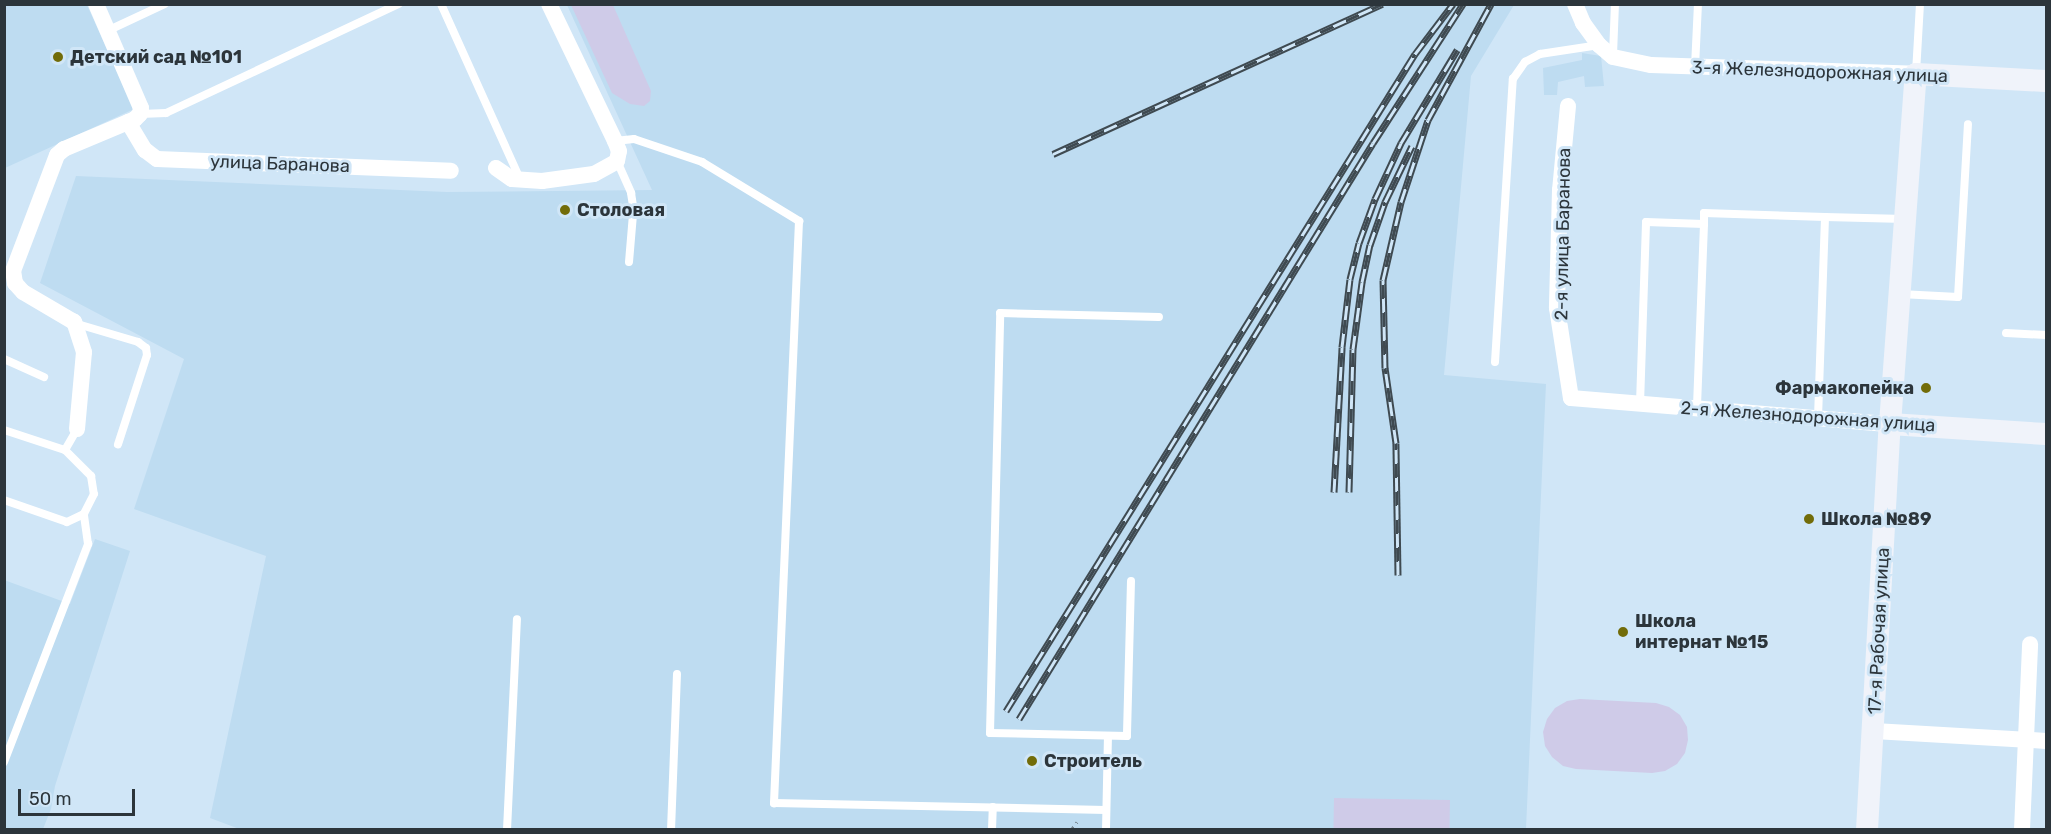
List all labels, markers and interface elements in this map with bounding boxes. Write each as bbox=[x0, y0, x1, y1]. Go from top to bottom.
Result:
place label: Детский сад №101 bbox=[70, 46, 242, 68]
marker: Детский сад №101 bbox=[51, 50, 65, 64]
street label: 3-я Железнодорожная улица bbox=[1692, 57, 1948, 87]
street label: 2-я улица Баранова bbox=[1551, 147, 1575, 321]
street label: улица Баранова bbox=[210, 151, 350, 177]
place label: Столовая bbox=[577, 199, 665, 221]
marker: Столовая bbox=[558, 203, 572, 217]
place label: Фармакопейка bbox=[1775, 377, 1914, 399]
marker: Фармакопейка bbox=[1919, 381, 1933, 395]
street label: 2-я Железнодорожная улица bbox=[1680, 397, 1936, 437]
place label: Школа №89 bbox=[1821, 508, 1932, 530]
marker: Школа №89 bbox=[1802, 512, 1816, 526]
street label: 17-я Рабочая улица bbox=[1864, 547, 1894, 715]
place label: Школа интернат №15 bbox=[1635, 611, 1768, 654]
marker: Школа интернат №15 bbox=[1616, 625, 1630, 639]
place label: Строитель bbox=[1044, 750, 1142, 772]
marker: Строитель bbox=[1025, 754, 1039, 768]
scale bar bbox=[21, 777, 138, 815]
text: 50 m bbox=[29, 788, 72, 810]

